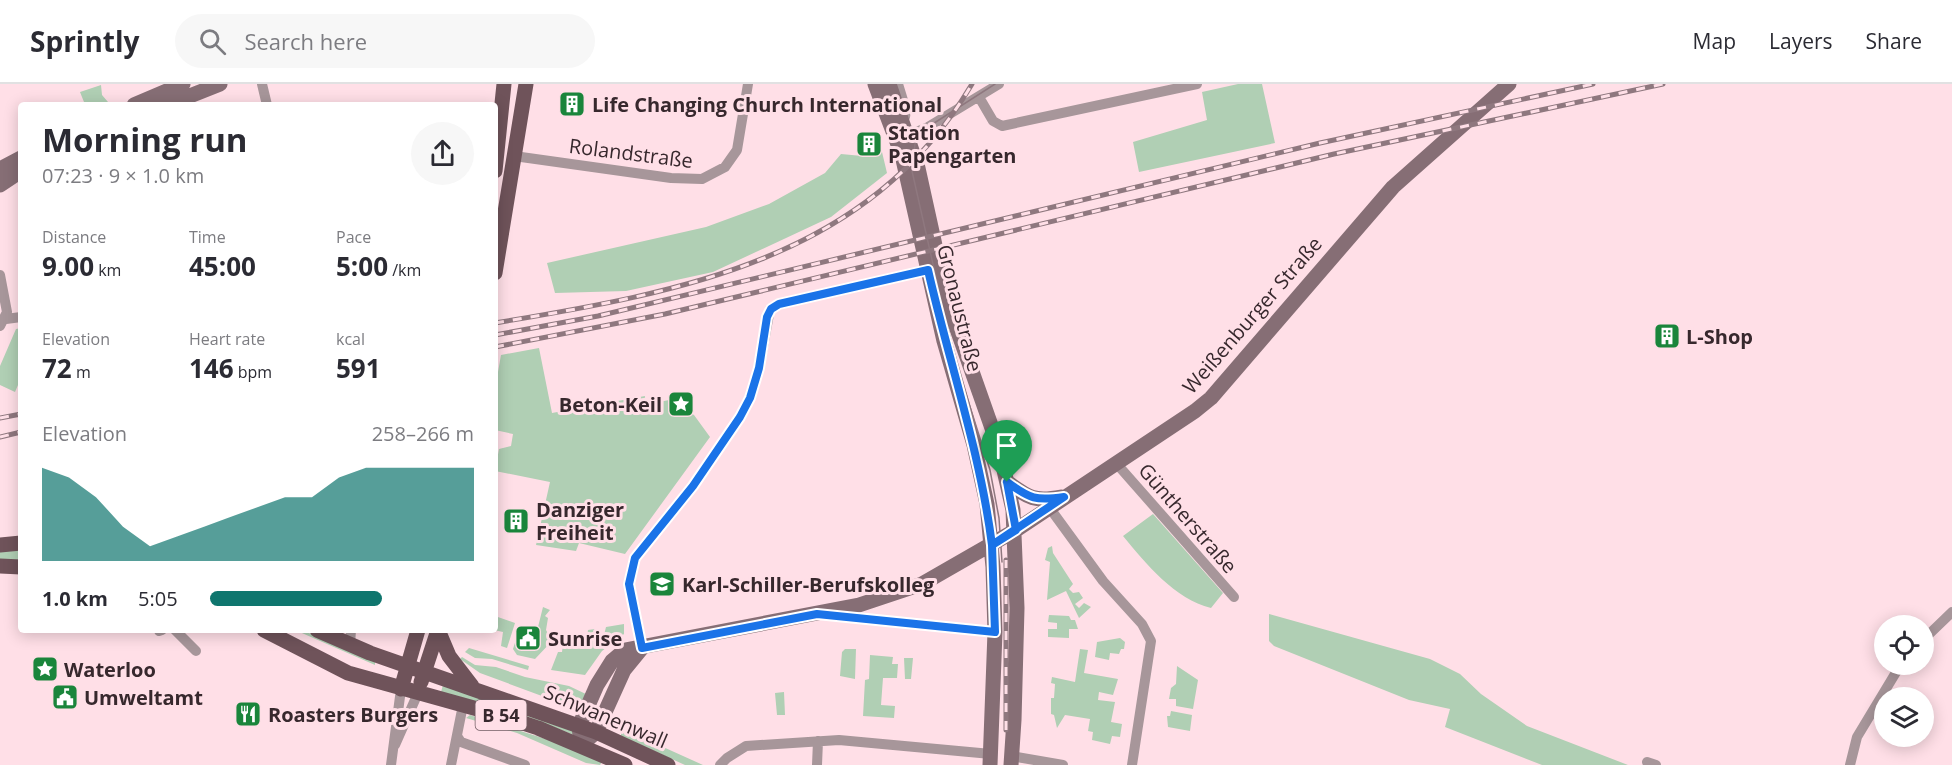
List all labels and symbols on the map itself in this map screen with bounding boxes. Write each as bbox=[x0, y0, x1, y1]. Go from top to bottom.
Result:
building icon: Life Changing Church International bbox=[557, 89, 587, 119]
place label: Life Changing Church International bbox=[592, 91, 942, 118]
place label: Station Papengarten bbox=[888, 119, 1016, 169]
building icon: Station Papengarten bbox=[854, 129, 884, 159]
street label: Rolandstraße bbox=[567, 132, 695, 174]
street label: Weißenburger Straße bbox=[1176, 231, 1328, 399]
street label: Gronaustraße bbox=[931, 242, 989, 374]
building icon: L-Shop bbox=[1652, 321, 1682, 351]
place label: L-Shop bbox=[1686, 323, 1753, 350]
place icon: Beton-Keil bbox=[666, 389, 696, 419]
place label: Beton-Keil bbox=[559, 391, 662, 418]
pin bbox=[981, 420, 1032, 482]
street label: Güntherstraße bbox=[1133, 457, 1243, 579]
place label: Danziger Freiheit bbox=[536, 496, 624, 546]
building icon: Danziger Freiheit bbox=[501, 506, 531, 536]
school or university icon: Karl-Schiller-Berufskolleg bbox=[647, 569, 677, 599]
place label: Karl-Schiller-Berufskolleg bbox=[682, 571, 935, 598]
public building icon: Sunrise bbox=[513, 623, 543, 653]
place label: Sunrise bbox=[548, 625, 622, 652]
place icon: Waterloo bbox=[30, 654, 60, 684]
place label: Waterloo bbox=[64, 656, 156, 683]
street label: Schwanenwall bbox=[540, 678, 672, 754]
public building icon: Umweltamt bbox=[50, 682, 80, 712]
place label: Umweltamt bbox=[84, 684, 203, 711]
restaurant icon: Roasters Burgers bbox=[233, 699, 263, 729]
road number: B 54 bbox=[476, 700, 526, 730]
place label: Roasters Burgers bbox=[268, 701, 438, 728]

